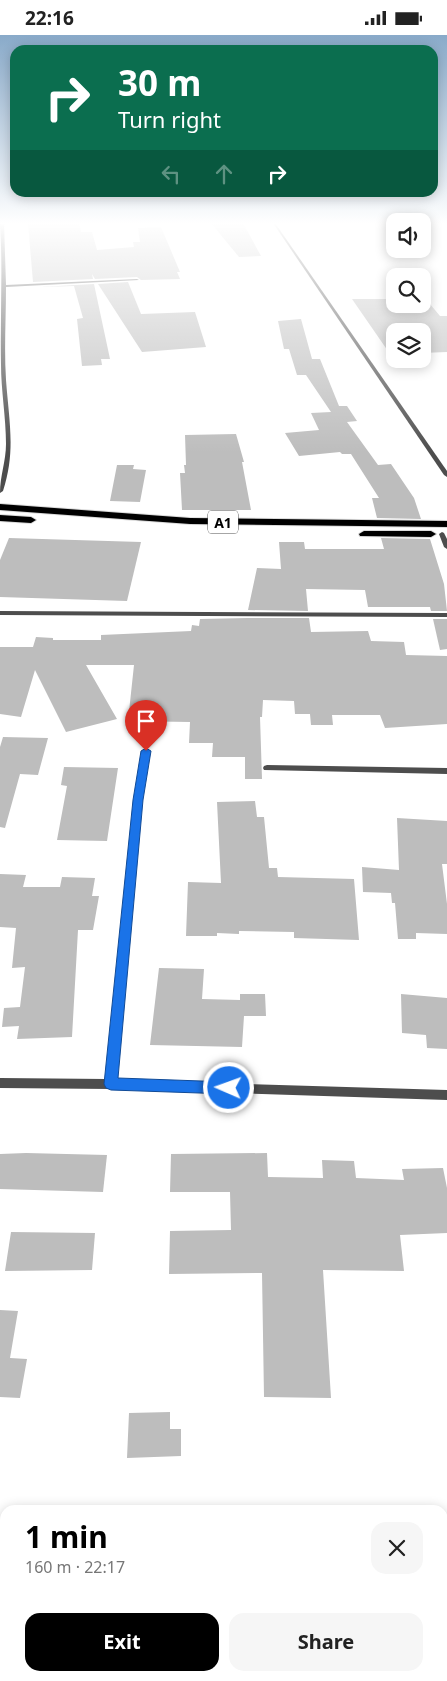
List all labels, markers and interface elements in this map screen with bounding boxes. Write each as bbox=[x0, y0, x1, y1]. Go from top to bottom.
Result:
text: 22:16 bbox=[25, 5, 74, 31]
text: 30 m bbox=[118, 59, 201, 106]
icon: right bbox=[35, 65, 100, 130]
text: Turn right bbox=[118, 104, 221, 134]
icon: left bbox=[157, 160, 185, 188]
icon: ahead bbox=[210, 160, 238, 188]
icon: right bbox=[263, 160, 291, 188]
map controls bbox=[386, 213, 431, 368]
button: sound bbox=[386, 213, 431, 258]
button: search bbox=[386, 268, 431, 313]
button: layers bbox=[386, 323, 431, 368]
road number: A1 bbox=[208, 511, 238, 533]
pin bbox=[125, 700, 167, 751]
icon: arrive bbox=[132, 707, 160, 735]
position arrow bbox=[202, 1061, 254, 1113]
text: 1 min bbox=[25, 1516, 108, 1557]
button: close bbox=[371, 1522, 423, 1574]
text: 160 m · 22:17 bbox=[25, 1556, 125, 1578]
button: Exit bbox=[25, 1613, 219, 1671]
button: Share bbox=[229, 1613, 423, 1671]

